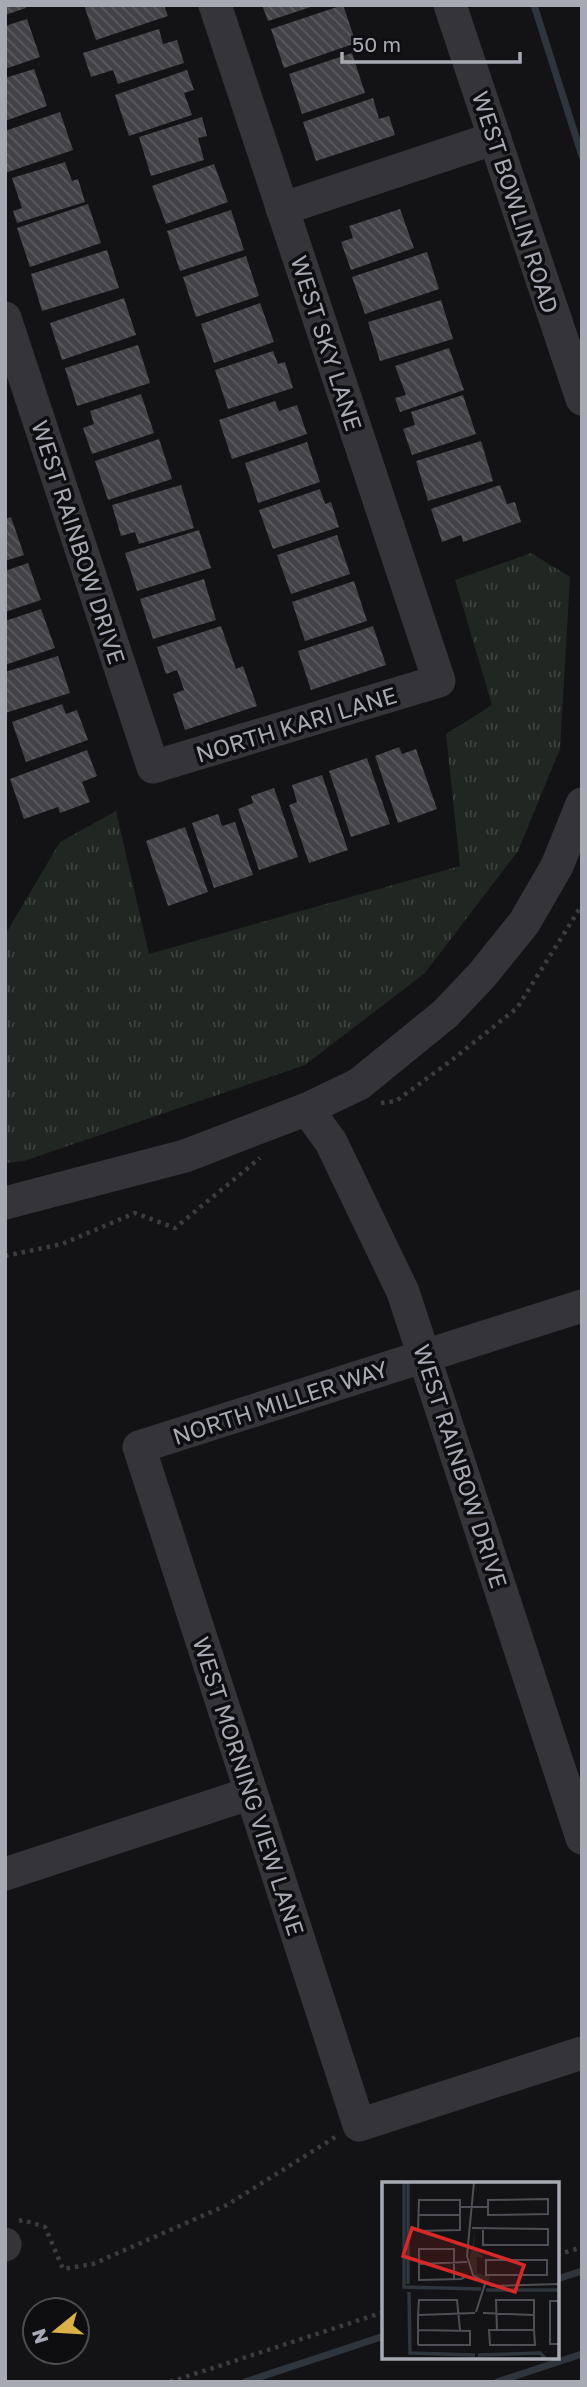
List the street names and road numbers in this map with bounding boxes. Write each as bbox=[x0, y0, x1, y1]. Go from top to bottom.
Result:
street label: WEST BOWLIN ROAD bbox=[467, 87, 565, 317]
street label: WEST SKY LANE bbox=[285, 252, 369, 434]
street label: WEST RAINBOW DRIVE bbox=[26, 417, 132, 667]
street label: NORTH KARI LANE bbox=[192, 680, 400, 768]
street label: WEST RAINBOW DRIVE bbox=[408, 1341, 514, 1591]
street label: NORTH MILLER WAY bbox=[169, 1354, 391, 1450]
street label: WEST MORNING VIEW LANE bbox=[187, 1633, 311, 1939]

